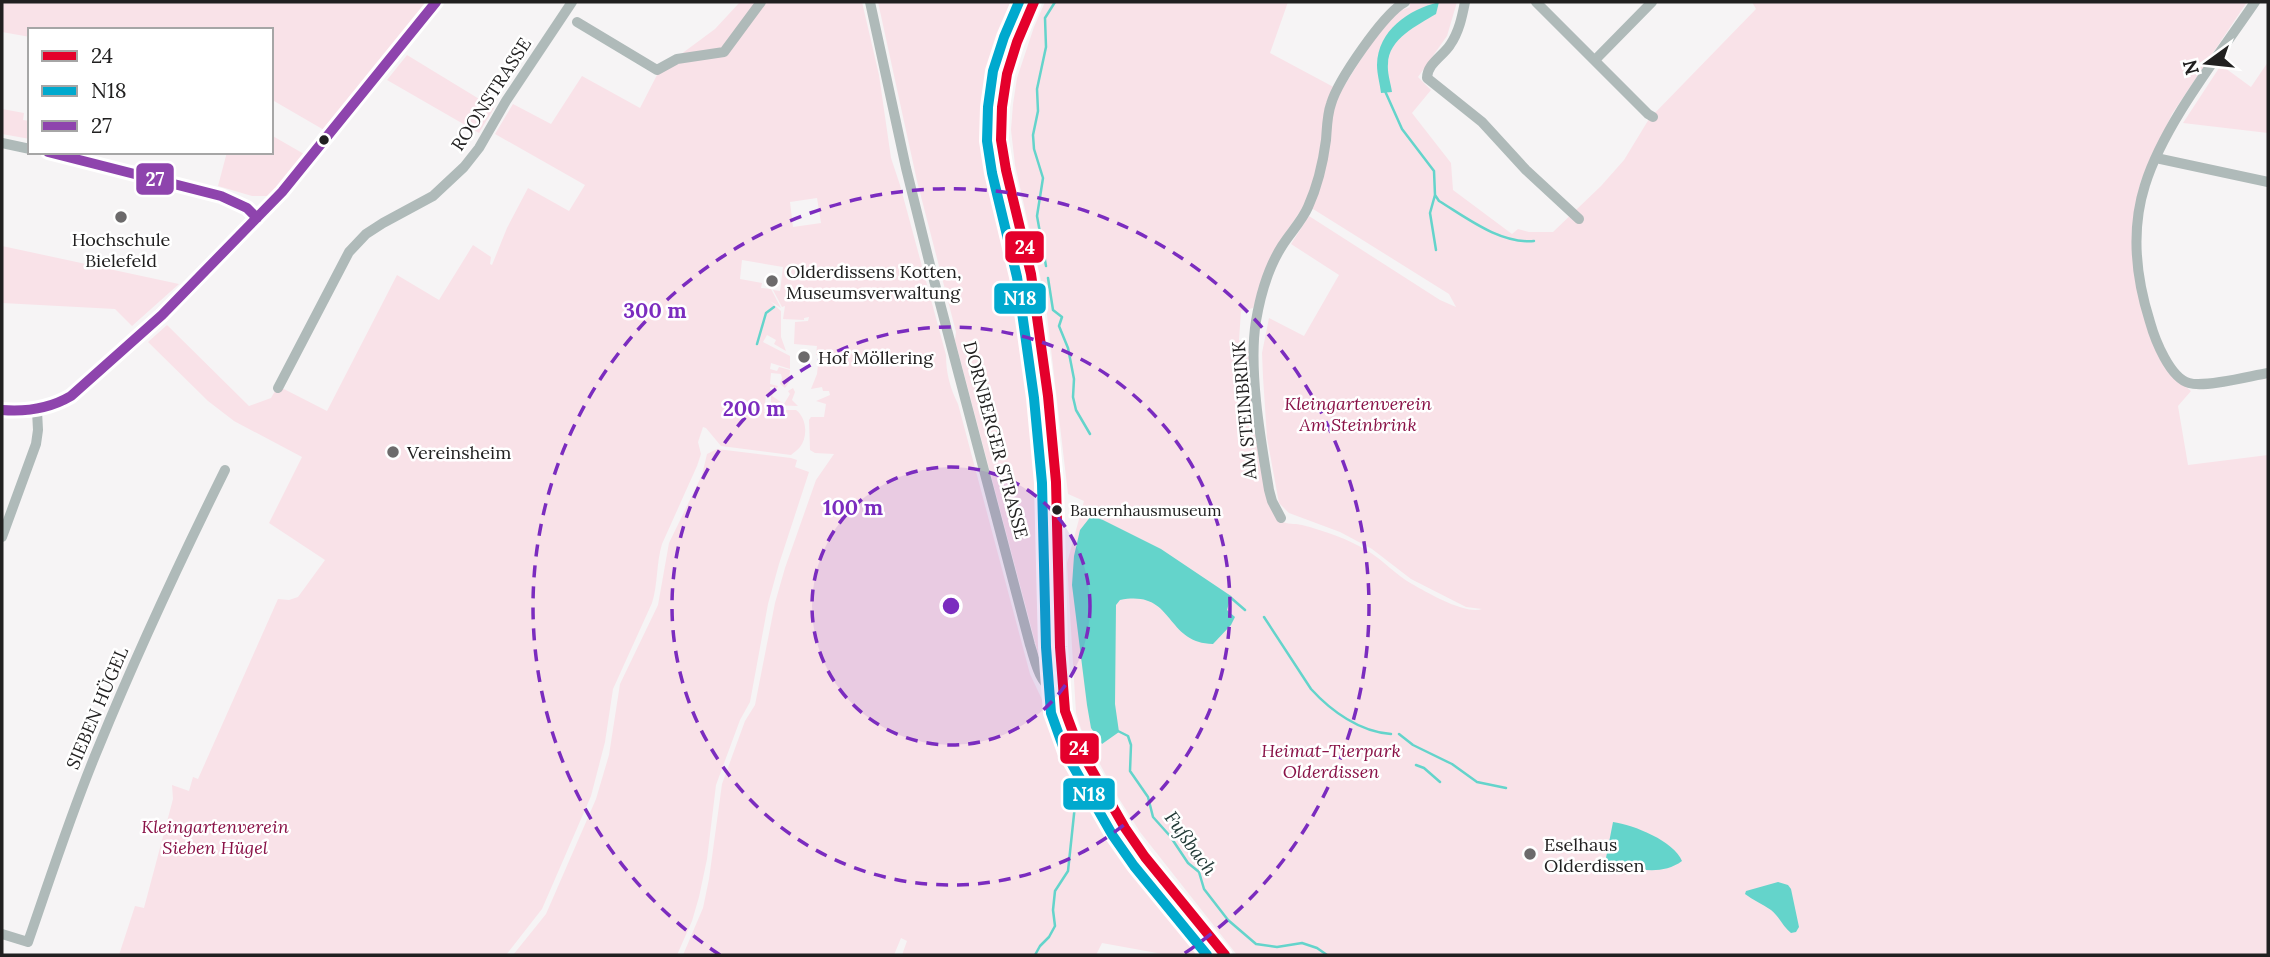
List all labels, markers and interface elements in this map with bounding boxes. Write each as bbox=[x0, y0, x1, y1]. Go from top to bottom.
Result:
legend bbox=[28, 28, 273, 154]
north arrow bbox=[2172, 28, 2242, 98]
street label: ROONSTRASSE bbox=[446, 33, 536, 155]
text: 24 bbox=[91, 42, 113, 69]
text: N bbox=[2177, 57, 2204, 78]
text: N18 bbox=[91, 77, 126, 104]
text: 27 bbox=[91, 112, 112, 139]
unlabelled marker bbox=[317, 133, 331, 147]
line badge: 27 bbox=[135, 162, 175, 196]
text: 27 bbox=[145, 167, 165, 191]
marker: Hochschule Bielefeld bbox=[113, 209, 129, 225]
place label: Hochschule Bielefeld bbox=[72, 228, 171, 272]
line badge: 24 bbox=[1004, 230, 1045, 264]
text: 24 bbox=[1015, 235, 1035, 259]
place label: Olderdissens Kotten, Museumsverwaltung bbox=[786, 260, 962, 304]
marker: Olderdissens Kotten, Museumsverwaltung bbox=[764, 273, 780, 289]
line badge: N18 bbox=[993, 282, 1047, 315]
text: N18 bbox=[1003, 286, 1037, 310]
text: 300 m bbox=[623, 297, 687, 324]
street label: DORNBERGER STRASSE bbox=[959, 339, 1033, 541]
street label: AM STEINBRINK bbox=[1226, 339, 1262, 482]
place label: Hof Möllering bbox=[818, 346, 934, 369]
marker: Hof Möllering bbox=[796, 349, 812, 365]
park label: Kleingartenverein Am Steinbrink bbox=[1284, 392, 1432, 436]
text: 200 m bbox=[723, 395, 785, 422]
place label: Vereinsheim bbox=[406, 441, 511, 464]
marker: Vereinsheim bbox=[385, 444, 401, 460]
text: 100 m bbox=[823, 494, 883, 521]
place label: Bauernhausmuseum bbox=[1070, 500, 1221, 520]
marker: Bauernhausmuseum bbox=[1050, 503, 1064, 517]
centre of rings bbox=[939, 594, 963, 618]
street label: SIEBEN HÜGEL bbox=[61, 643, 133, 773]
line badge: 24 bbox=[1059, 732, 1100, 765]
text: 24 bbox=[1069, 736, 1089, 760]
park label: Heimat-Tierpark Olderdissen bbox=[1261, 739, 1401, 783]
line badge: N18 bbox=[1062, 777, 1116, 811]
text: N18 bbox=[1072, 782, 1106, 806]
water label: Fußbach bbox=[1160, 806, 1222, 880]
park label: Kleingartenverein Sieben Hügel bbox=[141, 815, 289, 859]
place label: Eselhaus Olderdissen bbox=[1544, 833, 1645, 877]
marker: Eselhaus Olderdissen bbox=[1522, 846, 1538, 862]

